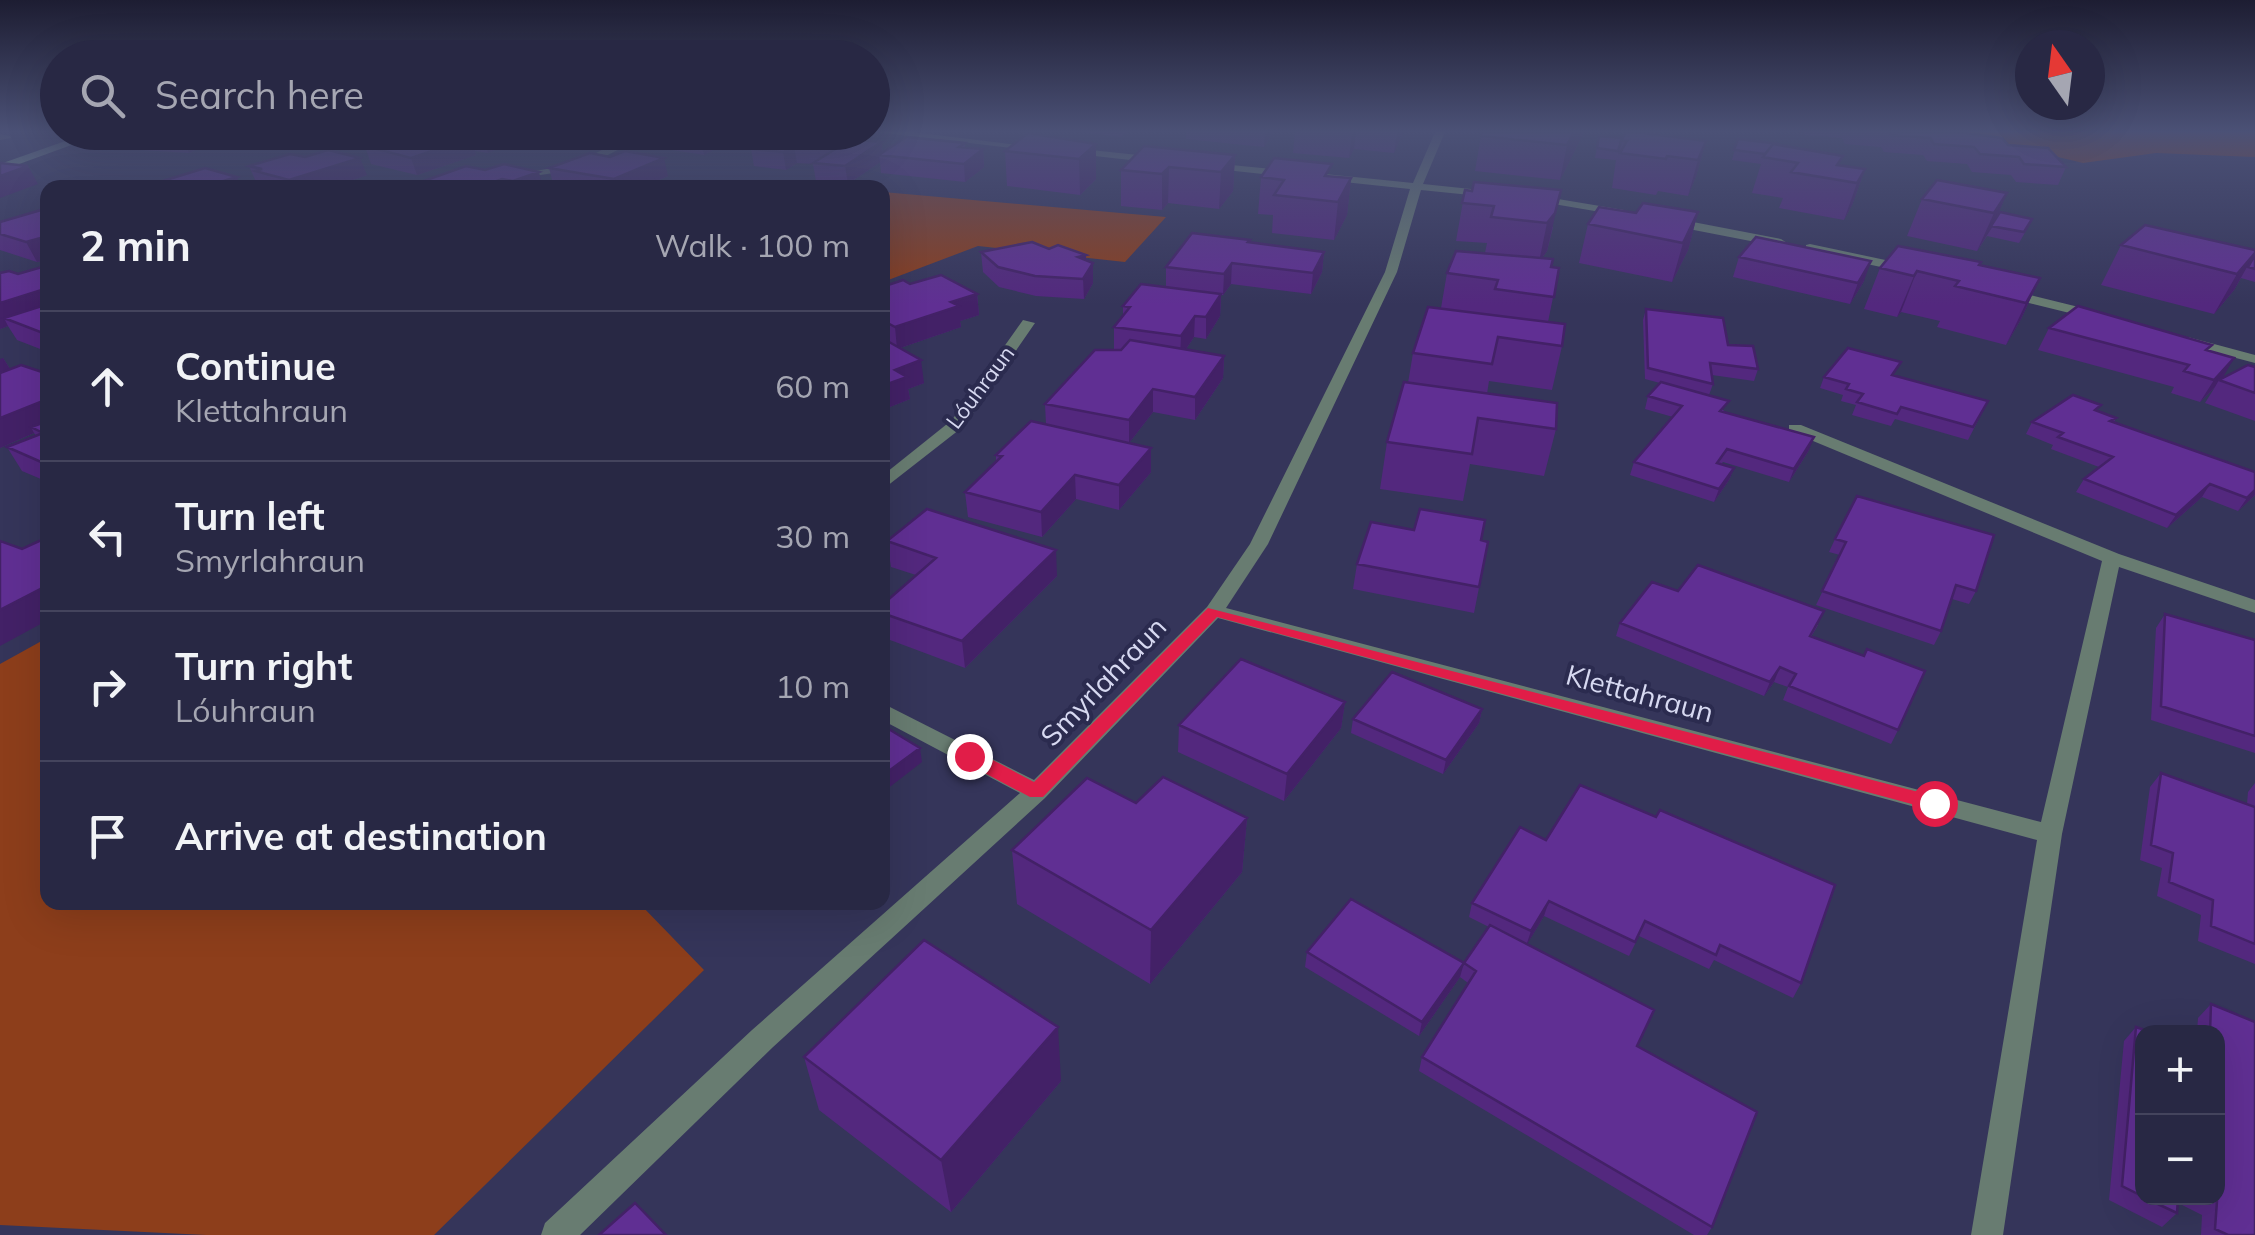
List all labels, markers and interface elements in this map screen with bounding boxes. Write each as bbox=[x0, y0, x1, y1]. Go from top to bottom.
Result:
north arrow bbox=[2015, 30, 2105, 120]
search box bbox=[40, 40, 890, 150]
icon: search bbox=[75, 68, 130, 123]
text: Search here bbox=[155, 71, 364, 119]
text: 2 min bbox=[80, 219, 191, 272]
text: Walk · 100 m bbox=[655, 225, 850, 265]
street label: Lóuhraun bbox=[940, 340, 1020, 434]
text: Continue bbox=[175, 342, 336, 390]
icon: ahead bbox=[80, 359, 135, 414]
text: 60 m bbox=[775, 366, 850, 406]
text: Klettahraun bbox=[175, 390, 348, 430]
text: Turn left bbox=[175, 492, 325, 540]
icon: left bbox=[80, 509, 135, 564]
text: 30 m bbox=[775, 516, 850, 556]
text: Smyrlahraun bbox=[175, 540, 365, 580]
street label: Smyrlahraun bbox=[1033, 609, 1173, 753]
text: Turn right bbox=[175, 642, 352, 690]
street label: Klettahraun bbox=[1562, 656, 1718, 730]
icon: right bbox=[80, 659, 135, 714]
text: 10 m bbox=[775, 666, 850, 706]
text: Lóuhraun bbox=[175, 690, 316, 730]
route end bbox=[947, 734, 993, 780]
route start bbox=[1912, 781, 1958, 827]
icon: arrive bbox=[80, 809, 135, 864]
text: Arrive at destination bbox=[175, 812, 547, 860]
map controls bbox=[2135, 1025, 2225, 1205]
button: + bbox=[2135, 1025, 2225, 1115]
button: − bbox=[2135, 1115, 2225, 1205]

